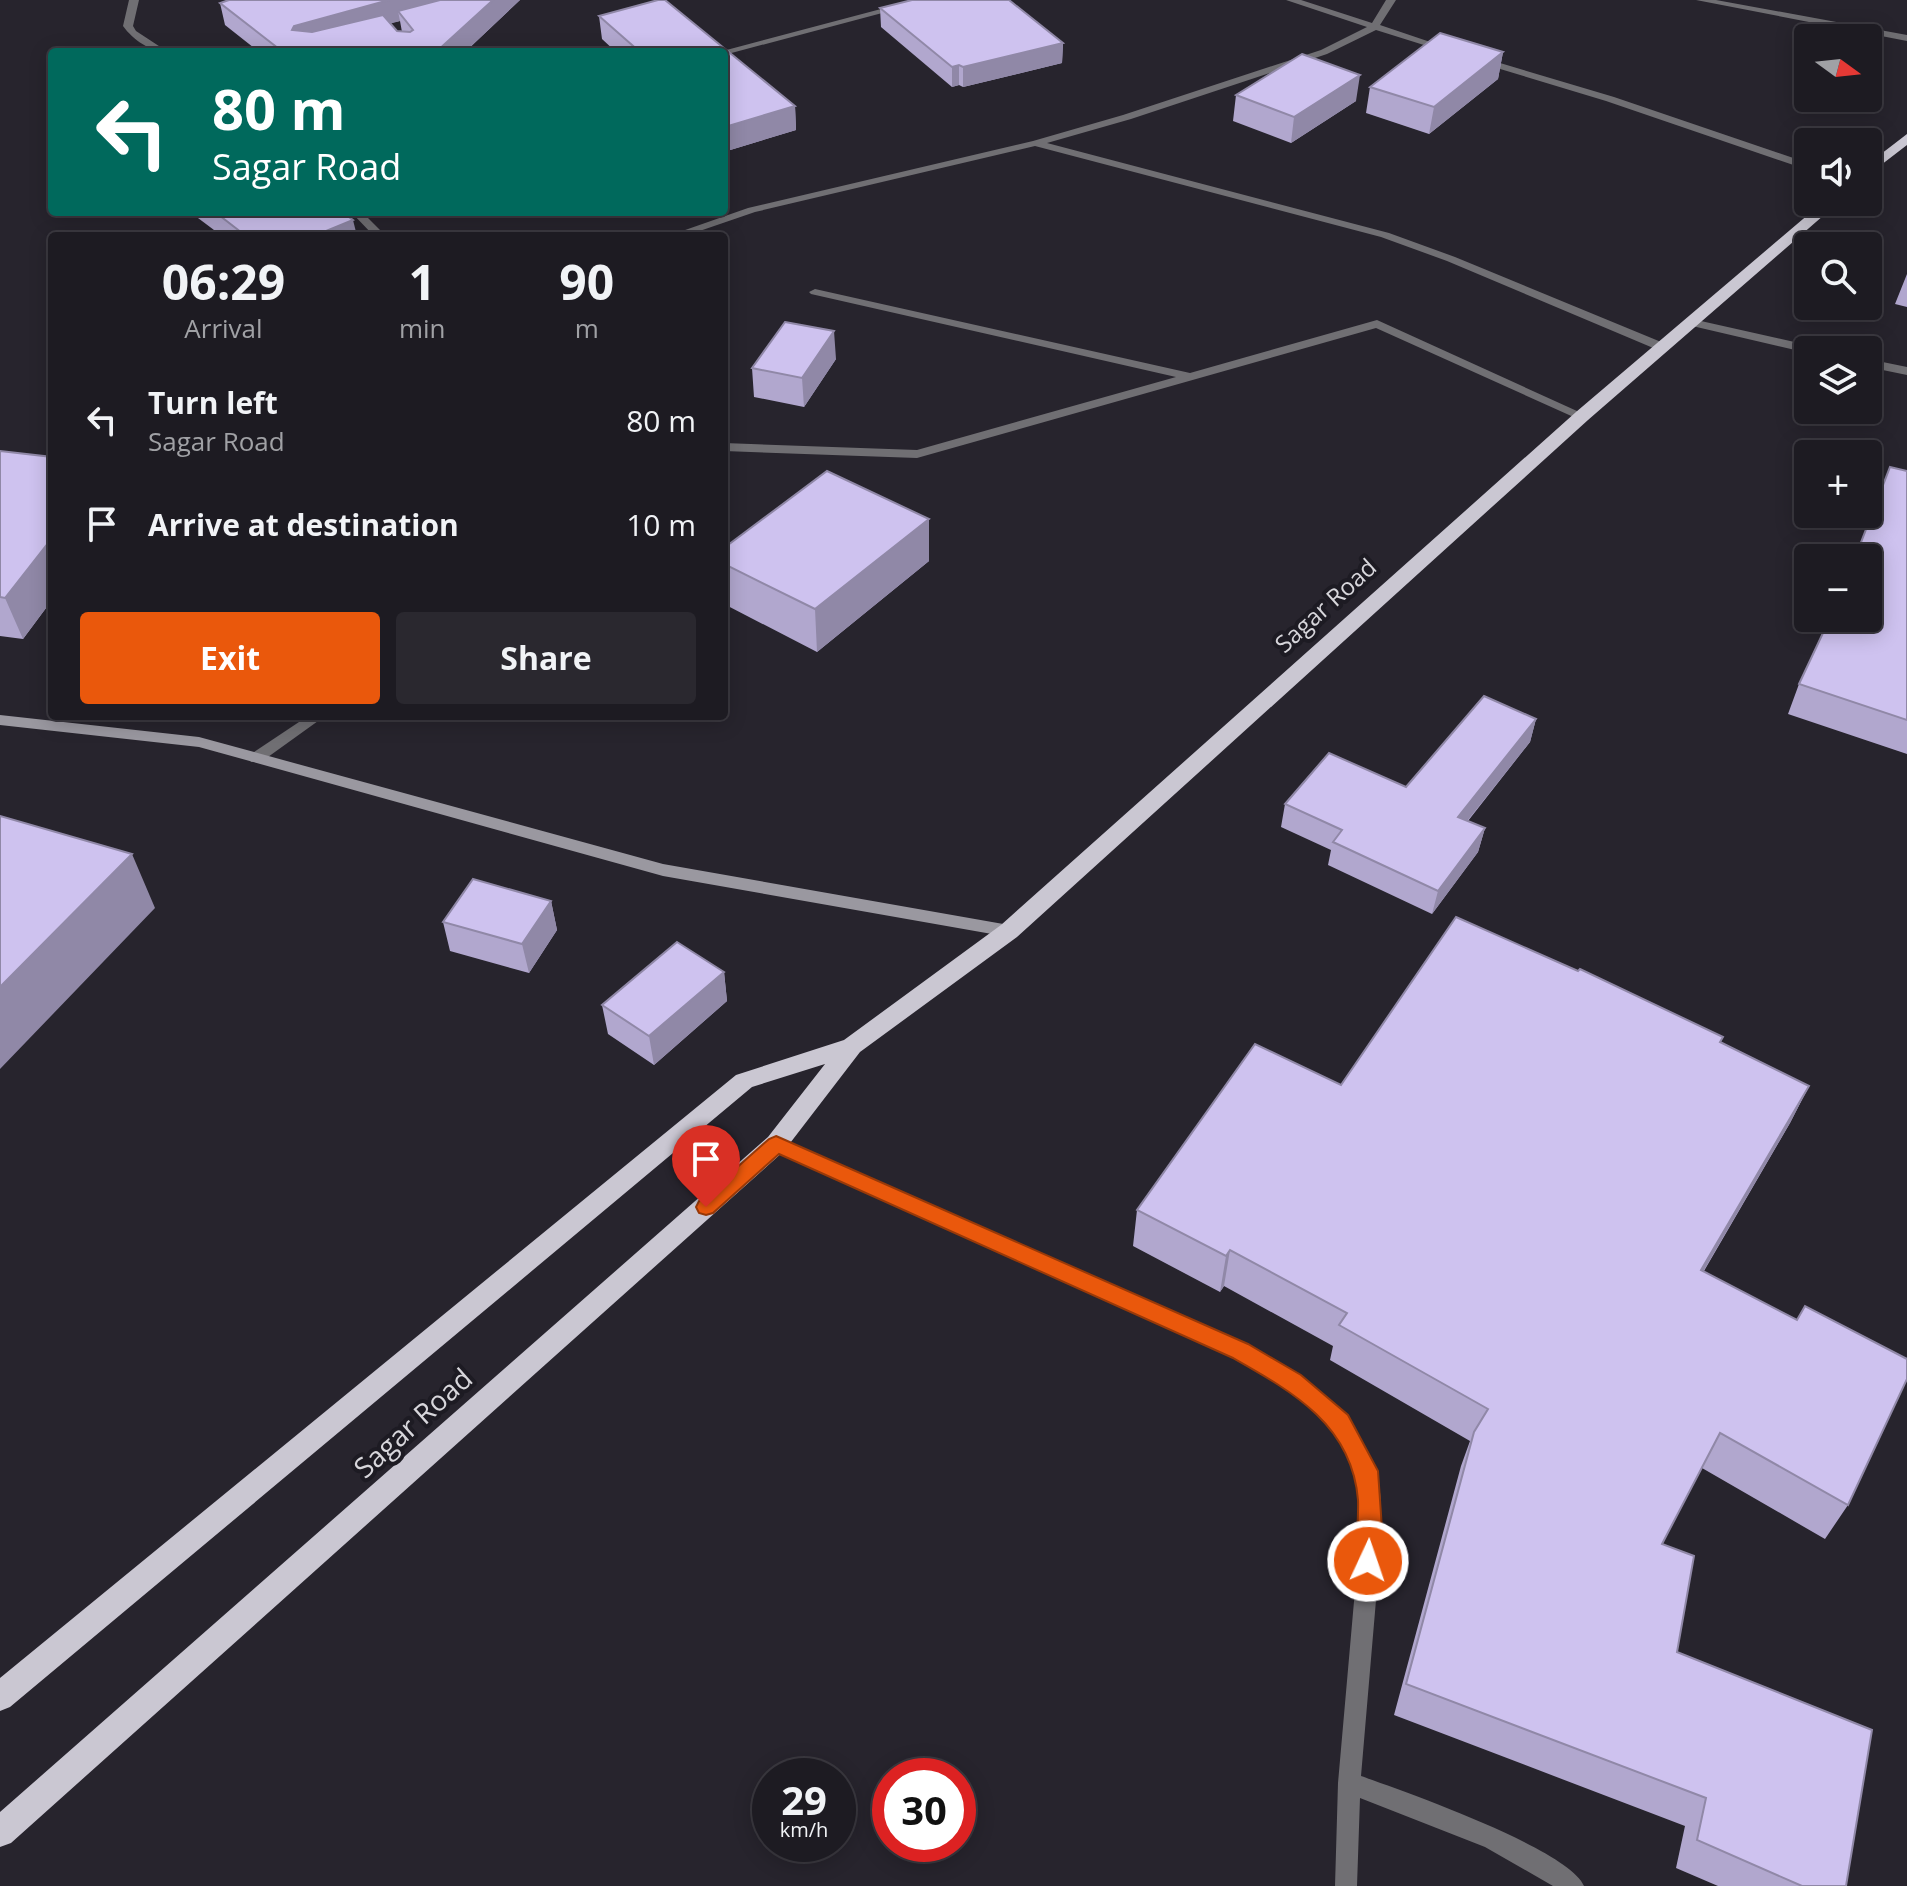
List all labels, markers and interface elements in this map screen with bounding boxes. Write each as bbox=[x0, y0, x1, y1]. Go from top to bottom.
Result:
north arrow bbox=[1794, 24, 1882, 112]
map controls bbox=[1794, 24, 1882, 632]
text: 80 m bbox=[212, 70, 346, 146]
icon: left bbox=[80, 80, 184, 184]
button: sound bbox=[1794, 128, 1882, 216]
text: Sagar Road bbox=[212, 142, 401, 191]
button: search bbox=[1794, 232, 1882, 320]
text: 06:29 bbox=[162, 249, 285, 314]
text: 1 bbox=[409, 249, 436, 314]
text: 90 bbox=[559, 249, 614, 314]
text: Arrival bbox=[184, 310, 263, 346]
text: min bbox=[399, 310, 446, 346]
text: m bbox=[575, 310, 599, 346]
button: layers bbox=[1794, 336, 1882, 424]
text: Turn left bbox=[148, 382, 278, 423]
icon: left bbox=[80, 398, 124, 442]
text: 80 m bbox=[626, 400, 696, 441]
text: Sagar Road bbox=[148, 423, 285, 459]
button: + bbox=[1794, 440, 1882, 528]
icon: arrive bbox=[80, 502, 124, 546]
text: Arrive at destination bbox=[148, 504, 459, 545]
text: 10 m bbox=[626, 504, 696, 545]
button: − bbox=[1794, 544, 1882, 632]
street label: Sagar Road bbox=[1267, 550, 1383, 659]
button: Exit bbox=[80, 612, 380, 704]
button: Share bbox=[396, 612, 696, 704]
pin bbox=[672, 1125, 740, 1207]
icon: arrive bbox=[684, 1137, 728, 1181]
street label: Sagar Road bbox=[345, 1359, 480, 1486]
position arrow bbox=[1326, 1519, 1410, 1603]
speed limit sign: 30 bbox=[872, 1758, 976, 1862]
text: 29 bbox=[781, 1772, 827, 1827]
text: km/h bbox=[780, 1816, 828, 1843]

